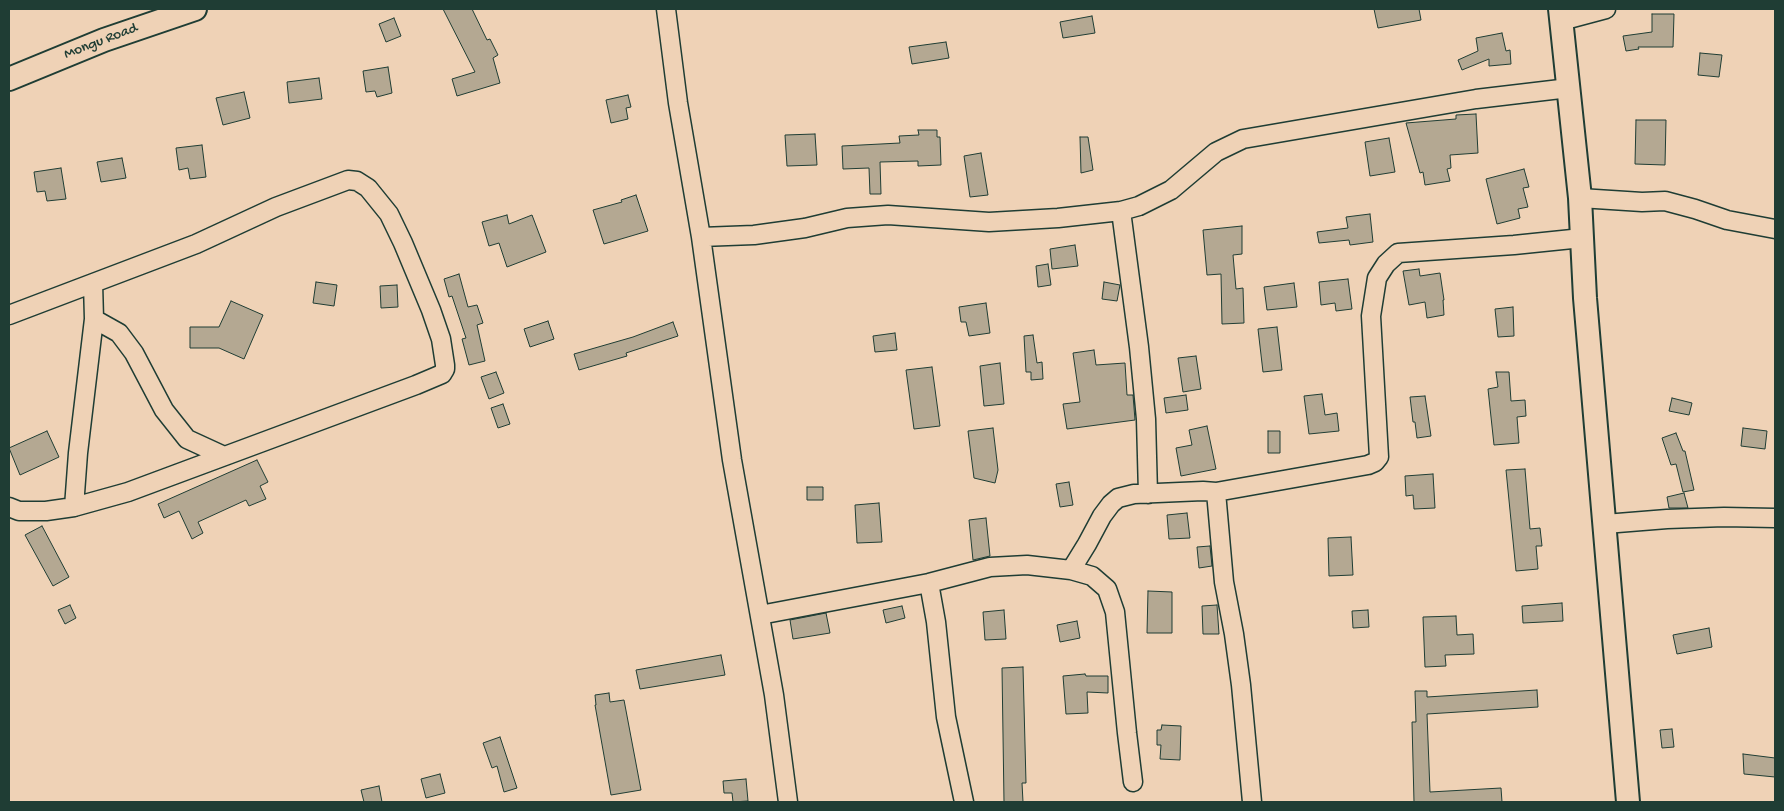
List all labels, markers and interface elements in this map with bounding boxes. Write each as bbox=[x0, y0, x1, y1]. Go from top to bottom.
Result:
street label: Mongu Road bbox=[62, 20, 140, 64]

